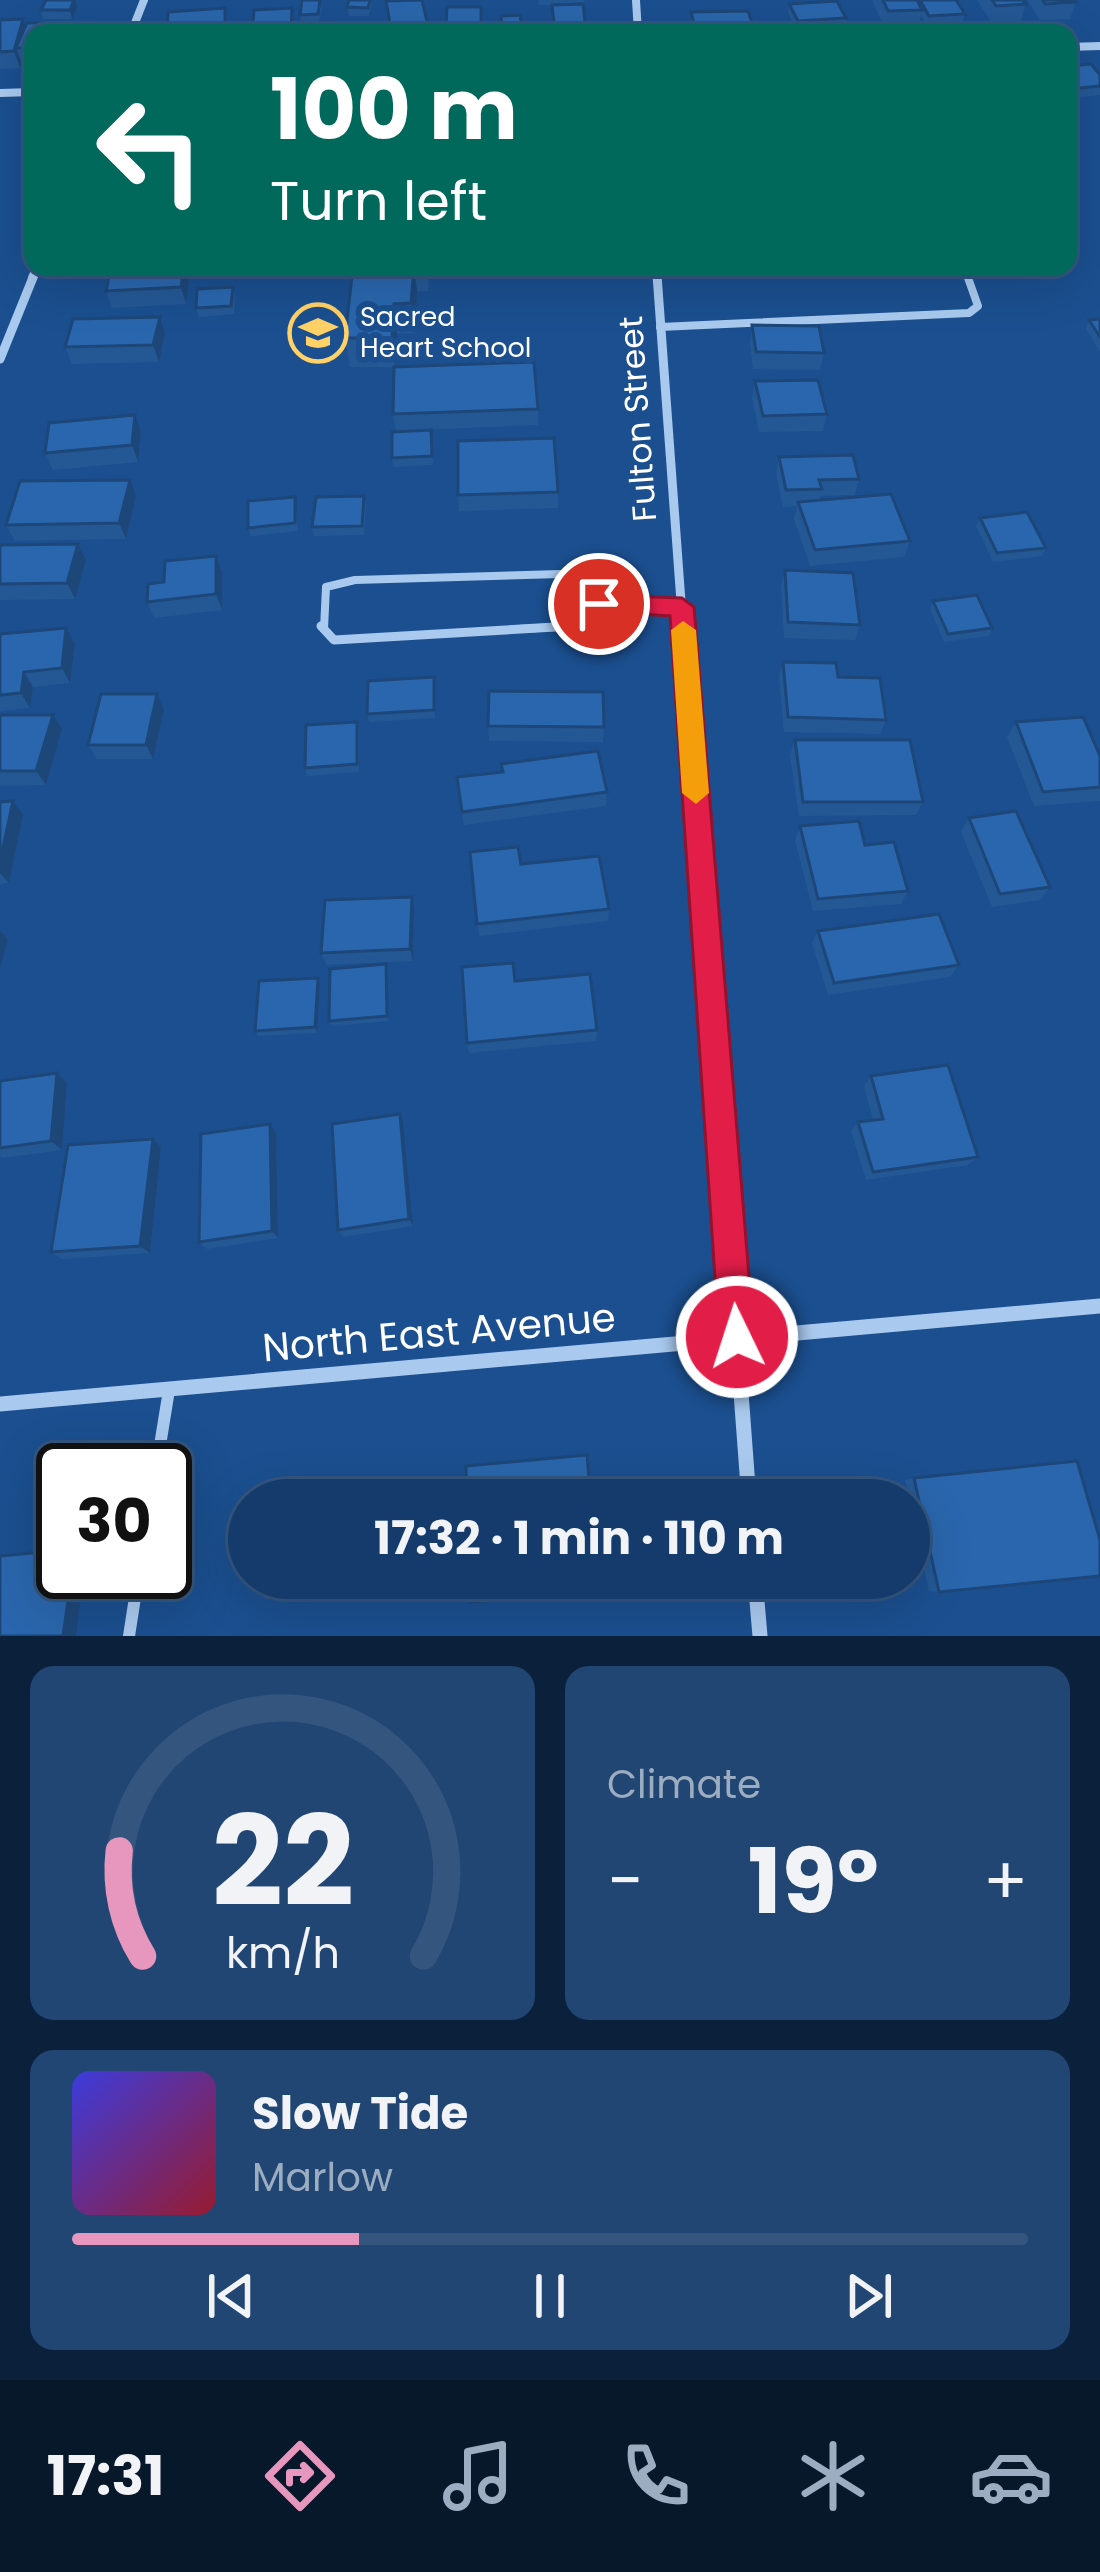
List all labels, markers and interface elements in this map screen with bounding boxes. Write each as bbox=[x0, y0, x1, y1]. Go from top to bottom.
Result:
text: 100 m bbox=[270, 51, 518, 168]
icon: left bbox=[72, 72, 228, 228]
text: Turn left bbox=[270, 163, 487, 239]
place label: Sacred Heart School bbox=[360, 298, 532, 366]
school or university icon: Sacred Heart School bbox=[287, 302, 349, 364]
street label: Fulton Street bbox=[607, 315, 668, 523]
pin bbox=[548, 553, 650, 655]
icon: arrive bbox=[566, 571, 632, 637]
position arrow bbox=[674, 1274, 800, 1400]
street label: North East Avenue bbox=[260, 1290, 618, 1375]
speed limit sign: 30 bbox=[36, 1443, 192, 1599]
text: 17:32 · 1 min · 110 m bbox=[374, 1507, 784, 1570]
text: Climate bbox=[607, 1757, 761, 1812]
text: 22 bbox=[211, 1774, 354, 1949]
text: 19° bbox=[748, 1818, 879, 1945]
text: − bbox=[607, 1835, 643, 1927]
text: + bbox=[983, 1835, 1028, 1927]
text: km/h bbox=[225, 1923, 340, 1983]
text: Slow Tide bbox=[252, 2082, 468, 2145]
text: Marlow bbox=[252, 2150, 393, 2205]
icon: previous bbox=[198, 2263, 264, 2329]
icon: pause bbox=[517, 2263, 583, 2329]
icon: next bbox=[836, 2263, 902, 2329]
icon: directions bbox=[258, 2434, 342, 2518]
icon: music bbox=[436, 2434, 520, 2518]
icon: phone bbox=[614, 2434, 698, 2518]
icon: climate bbox=[791, 2434, 875, 2518]
icon: car bbox=[969, 2434, 1053, 2518]
text: 17:31 bbox=[47, 2438, 164, 2514]

